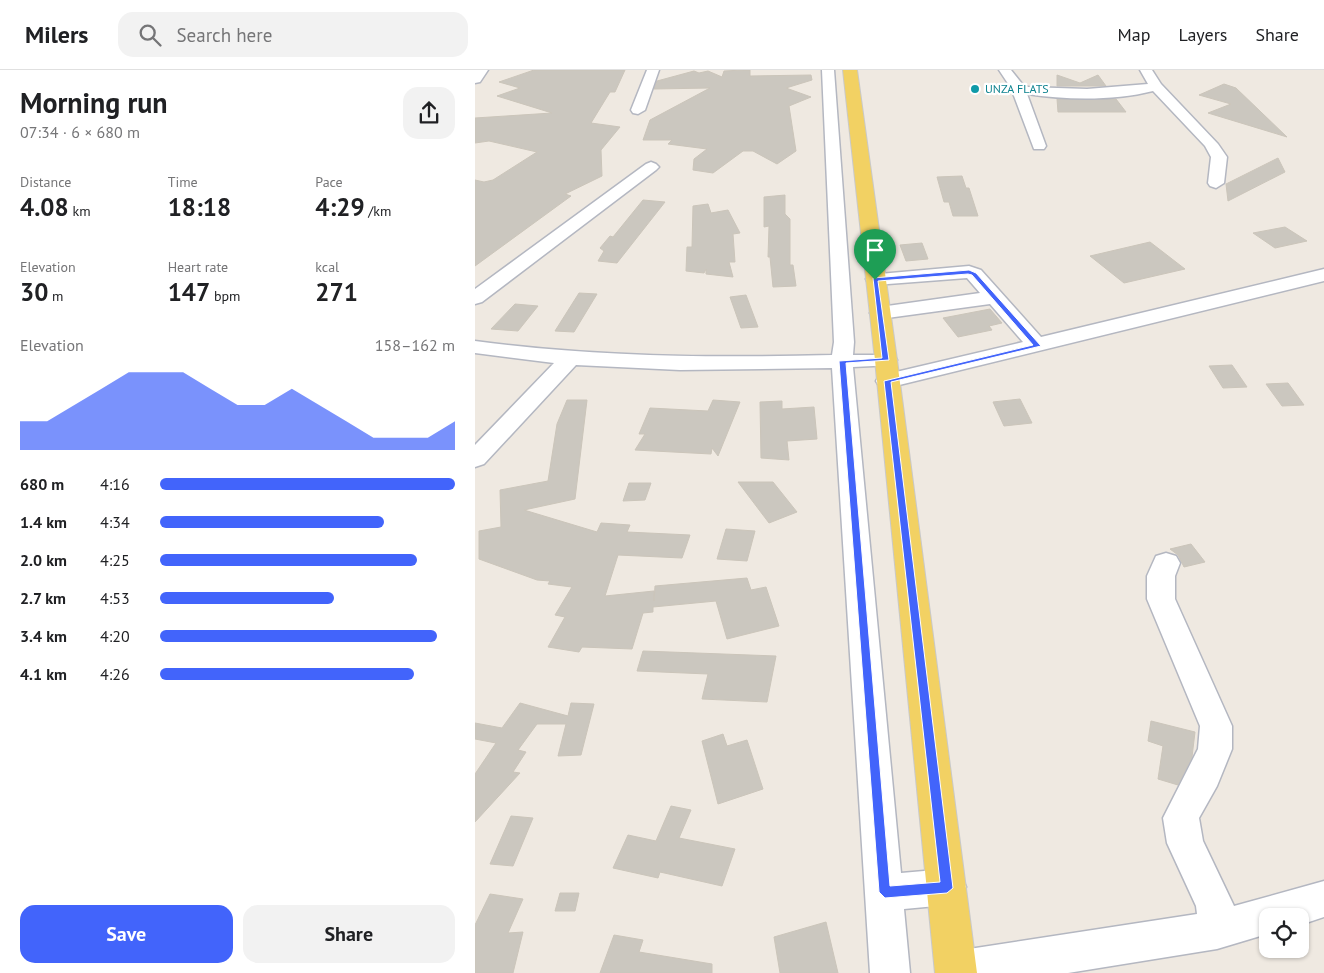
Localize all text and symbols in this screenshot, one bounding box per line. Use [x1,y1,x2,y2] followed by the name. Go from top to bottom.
[118,12,468,57] search box
[25,19,88,50] text: Milers
[136,21,164,49] icon: search
[176,23,272,47] text: Search here
[1118,23,1150,46] text: Map
[1178,23,1227,46] text: Layers
[1255,23,1299,46] text: Share
[985,81,1049,96] place label: UNZA FLATS
[969,83,981,95] marker: UNZA FLATS
[20,84,168,121] text: Morning run
[403,87,455,139] button: share
[20,122,140,142] text: 07:34 · 6 × 680 m
[20,173,71,191] text: Distance
[168,173,198,191] text: Time
[315,173,343,191] text: Pace
[20,191,69,223] text: 4.08
[168,191,231,223] text: 18:18
[315,191,365,223] text: 4:29
[69,202,91,220] text: km
[365,202,391,220] text: /km
[854,229,896,280] pin
[861,236,889,264] icon: arrive
[20,258,76,276] text: Elevation
[168,258,228,276] text: Heart rate
[315,258,339,276] text: kcal
[20,276,48,308] text: 30
[168,276,210,308] text: 147
[315,276,358,308] text: 271
[48,287,63,305] text: m
[210,287,240,305] text: bpm
[20,335,84,355] text: Elevation
[375,335,455,355] text: 158–162 m
[20,474,64,494] text: 680 m
[100,474,130,494] text: 4:16
[20,512,67,532] text: 1.4 km
[100,512,130,532] text: 4:34
[20,550,67,570] text: 2.0 km
[100,550,130,570] text: 4:25
[20,588,66,608] text: 2.7 km
[100,588,130,608] text: 4:53
[20,626,67,646] text: 3.4 km
[100,626,130,646] text: 4:20
[20,664,67,684] text: 4.1 km
[100,664,130,684] text: 4:26
[20,905,233,963] button: Save
[243,905,455,963] button: Share
[1259,908,1309,958] map controls
[1259,908,1309,958] button: locate

